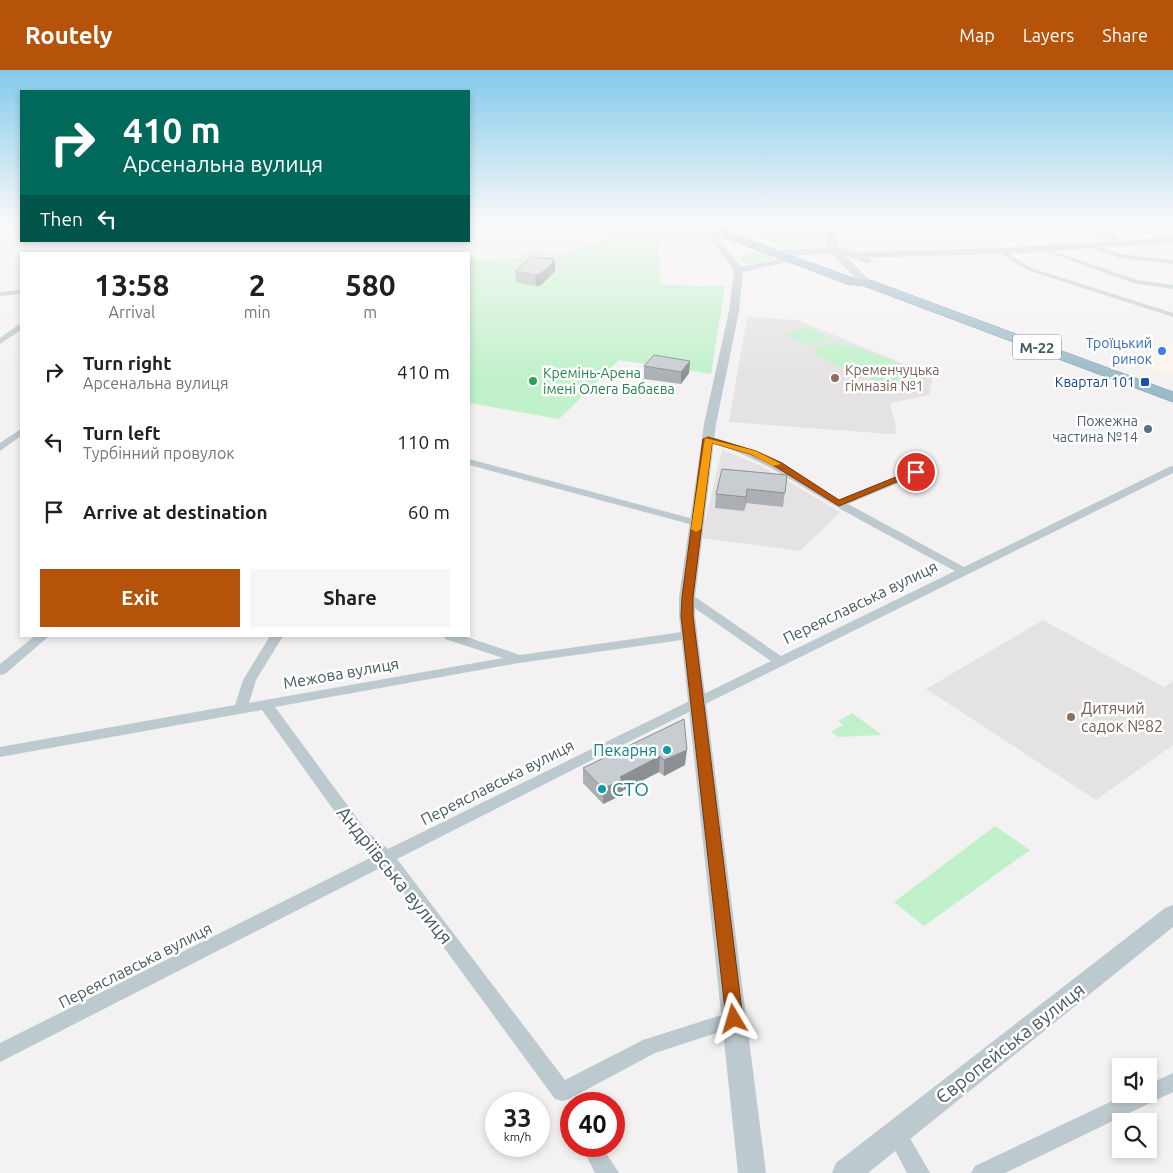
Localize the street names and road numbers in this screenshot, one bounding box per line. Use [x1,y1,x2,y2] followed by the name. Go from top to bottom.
[1013,334,1061,360] road number: М-22
[780,557,940,647] street label: Переяславська вулиця
[282,654,400,692] street label: Межова вулиця
[417,735,577,829] street label: Переяславська вулиця
[333,802,457,948] street label: Андріївська вулиця
[55,918,215,1012] street label: Переяславська вулиця
[931,978,1089,1108] street label: Європейська вулиця

